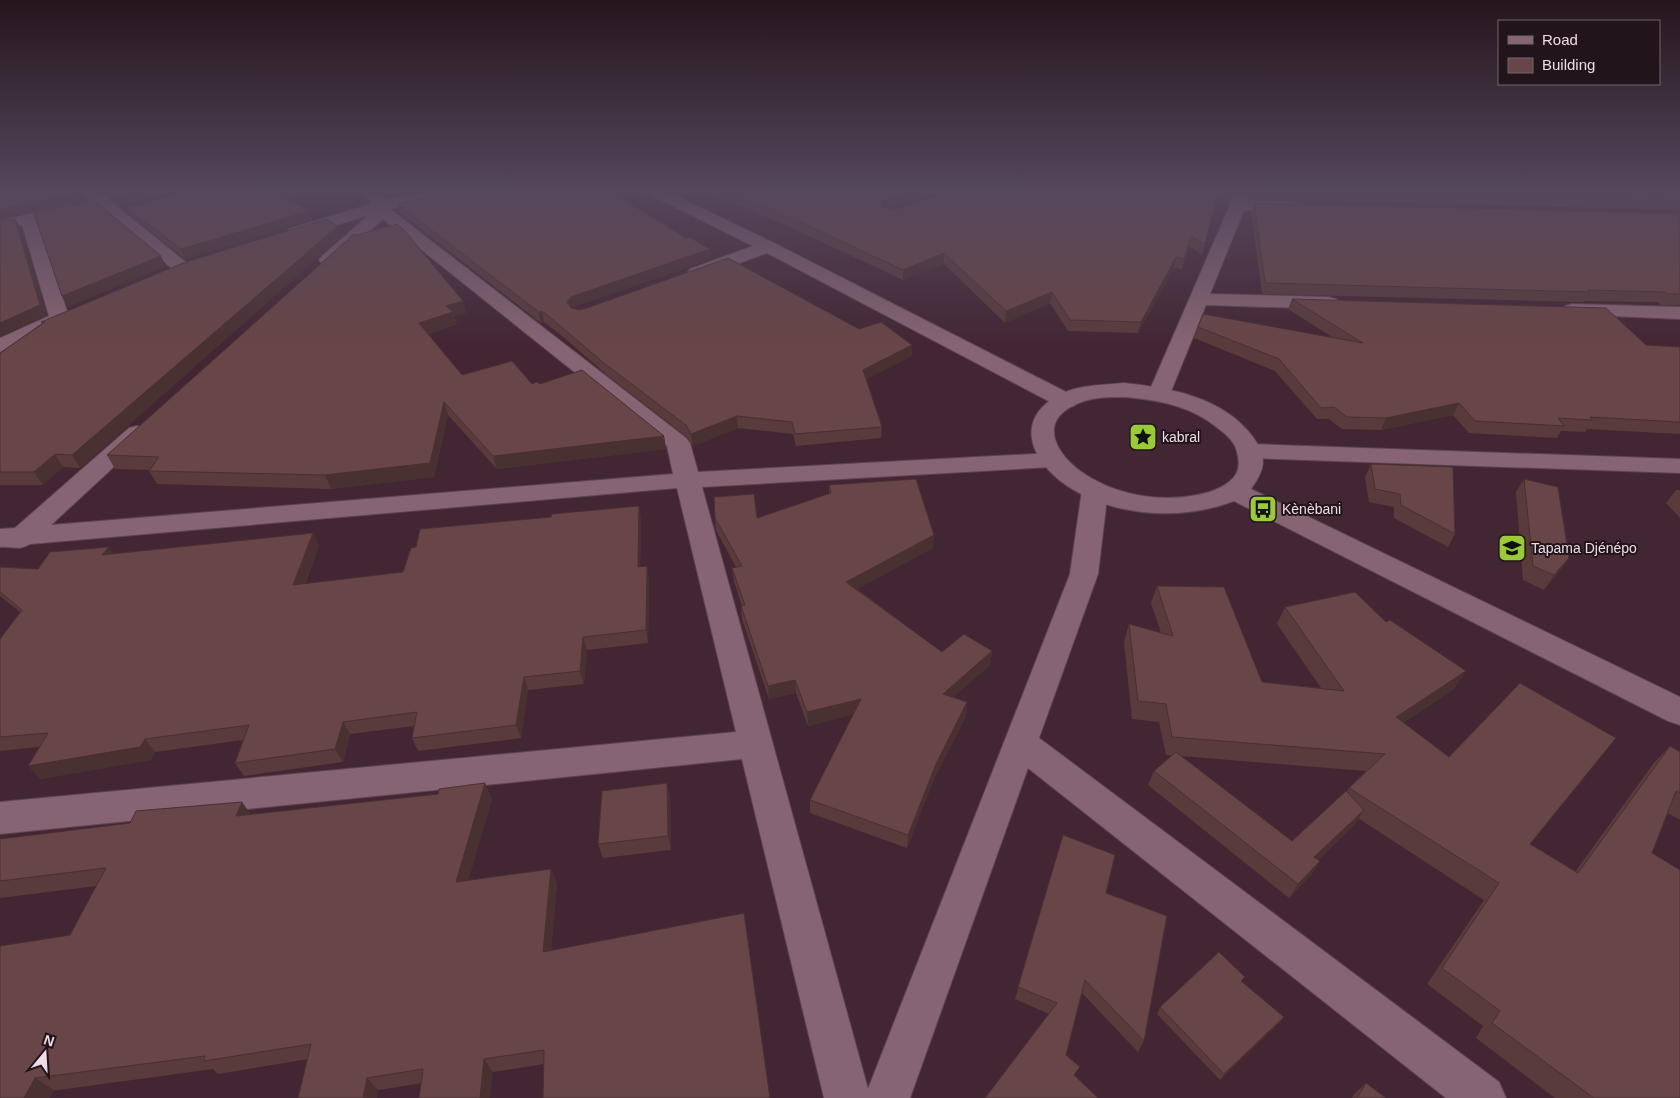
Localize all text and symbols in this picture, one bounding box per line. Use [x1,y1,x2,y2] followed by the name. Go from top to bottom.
[1498,20,1660,85] legend
[1542,31,1578,48] text: Road
[1542,56,1595,73] text: Building
[1128,422,1158,452] place icon: kabral
[1162,429,1200,445] place label: kabral
[1248,494,1278,524] bus stop icon: Kènèbani
[1282,501,1341,517] place label: Kènèbani
[1497,533,1527,563] school or university icon: Tapama Djénépo
[1531,540,1637,556] place label: Tapama Djénépo
[20,1028,70,1078] north arrow
[42,1031,56,1050] text: N

